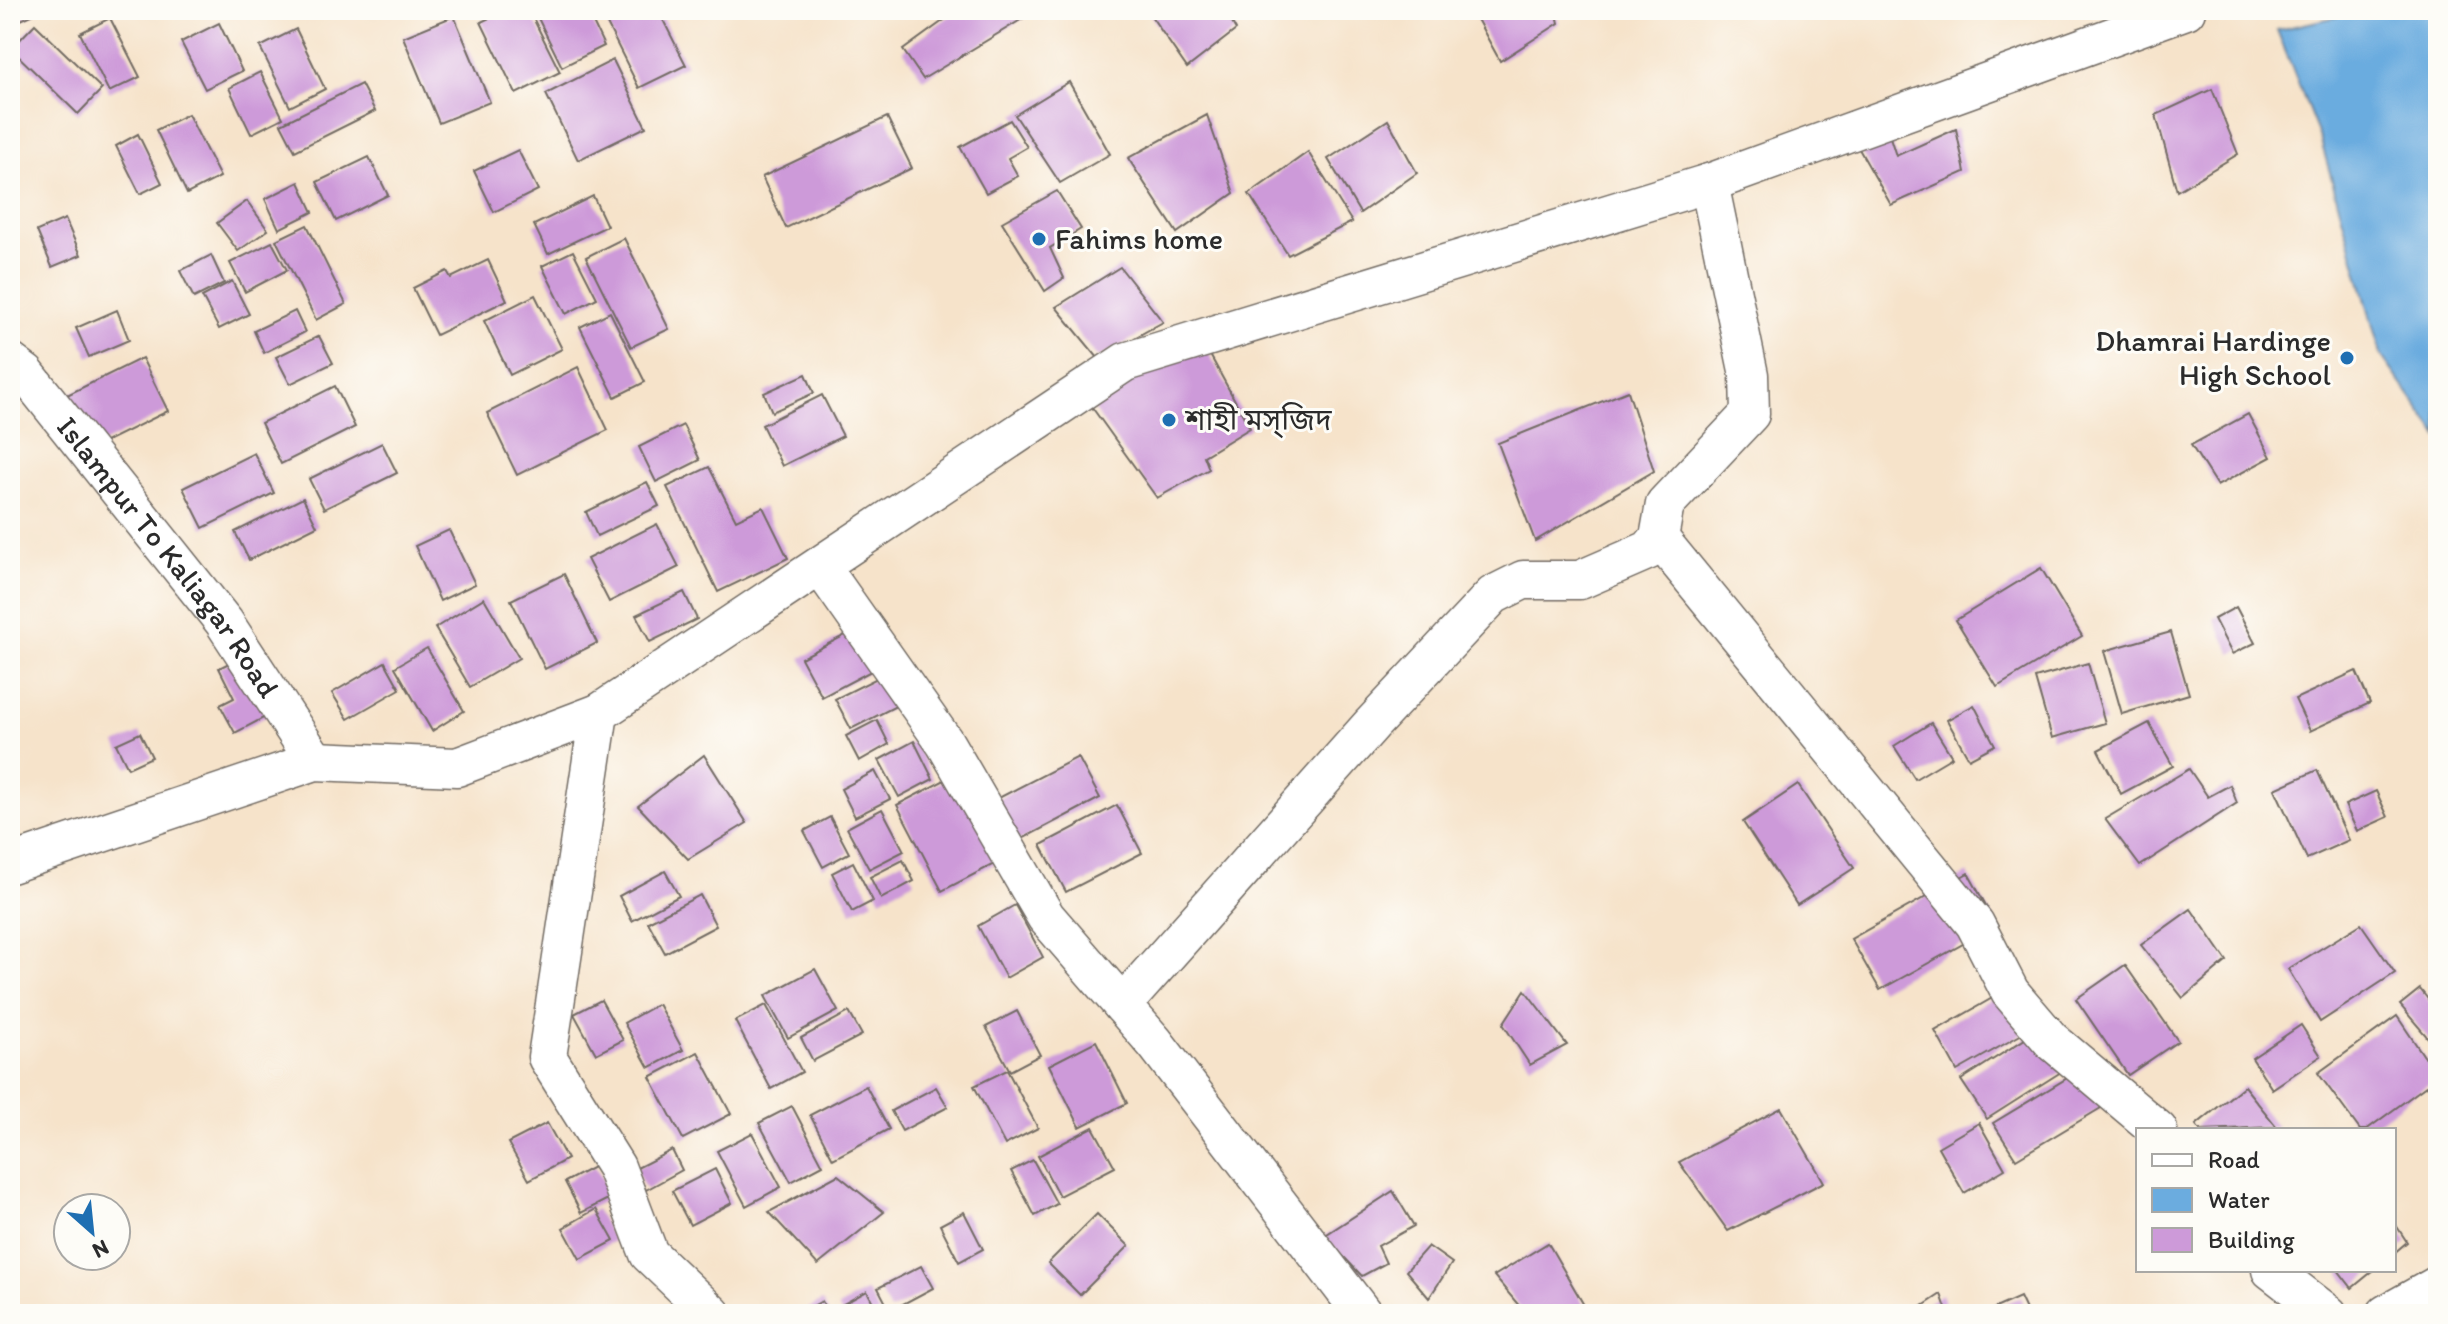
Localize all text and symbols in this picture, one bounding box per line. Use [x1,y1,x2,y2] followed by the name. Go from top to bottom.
[1055,220,1223,257] place label: Fahims home
[1030,230,1048,248] marker: Fahims home
[2095,322,2332,393] place label: Dhamrai Hardinge High School
[2338,349,2356,367] marker: Dhamrai Hardinge High School
[1184,401,1332,439] place label: শাহী মস্জিদ
[49,409,288,705] street label: Islampur To Kaliagar Road
[1160,411,1178,429] marker: শাহী মস্জিদ
[2136,1128,2396,1272] legend
[2208,1145,2260,1174] text: Road
[2208,1185,2270,1214] text: Water
[52,1192,132,1272] north arrow
[2208,1225,2295,1254] text: Building
[88,1234,114,1265] text: N

